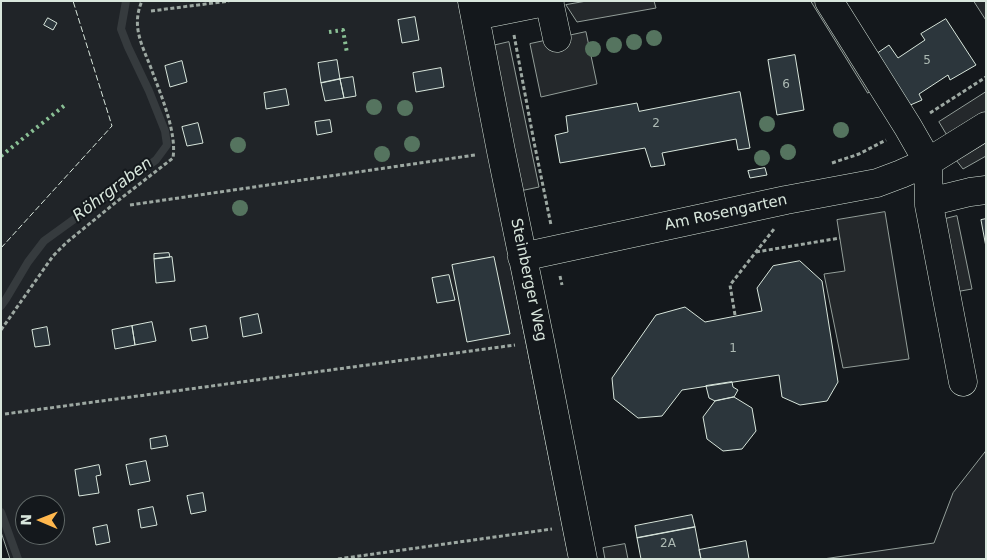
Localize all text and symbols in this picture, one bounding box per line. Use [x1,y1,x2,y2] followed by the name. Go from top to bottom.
[923,54,931,68] house number: 5
[782,78,790,92] house number: 6
[652,117,660,131] house number: 2
[70,154,156,226] water label: Röhrgraben
[663,191,789,235] street label: Am Rosengarten
[506,217,550,343] street label: Steinberger Weg
[729,342,737,356] house number: 1
[15,495,65,545] north arrow
[18,514,34,526] text: N
[660,537,676,551] house number: 2A

